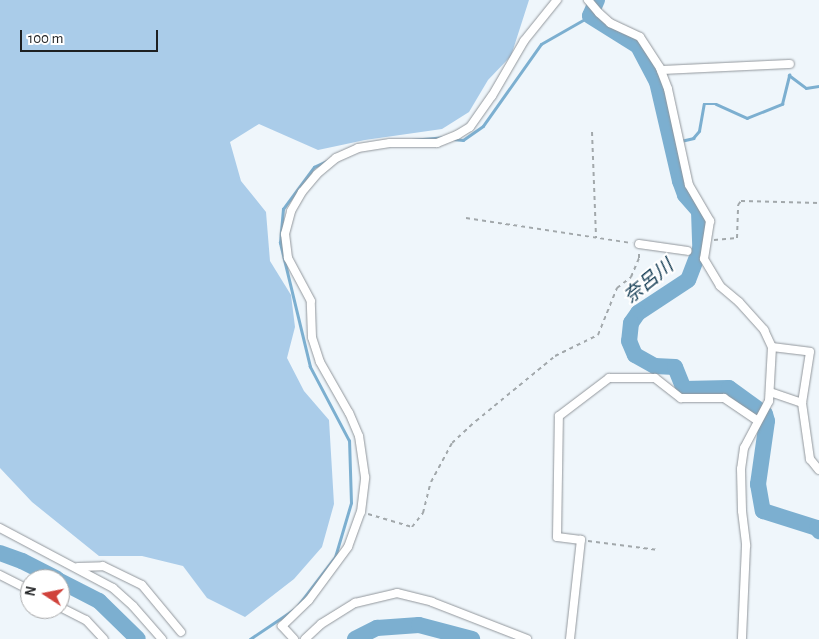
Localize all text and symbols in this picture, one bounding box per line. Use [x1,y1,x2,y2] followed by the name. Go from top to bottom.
[22,20,160,52] scale bar
[28,31,63,46] text: 100 m
[620,255,678,309] water label: 奈呂川
[20,569,70,619] north arrow
[23,585,39,597] text: N

